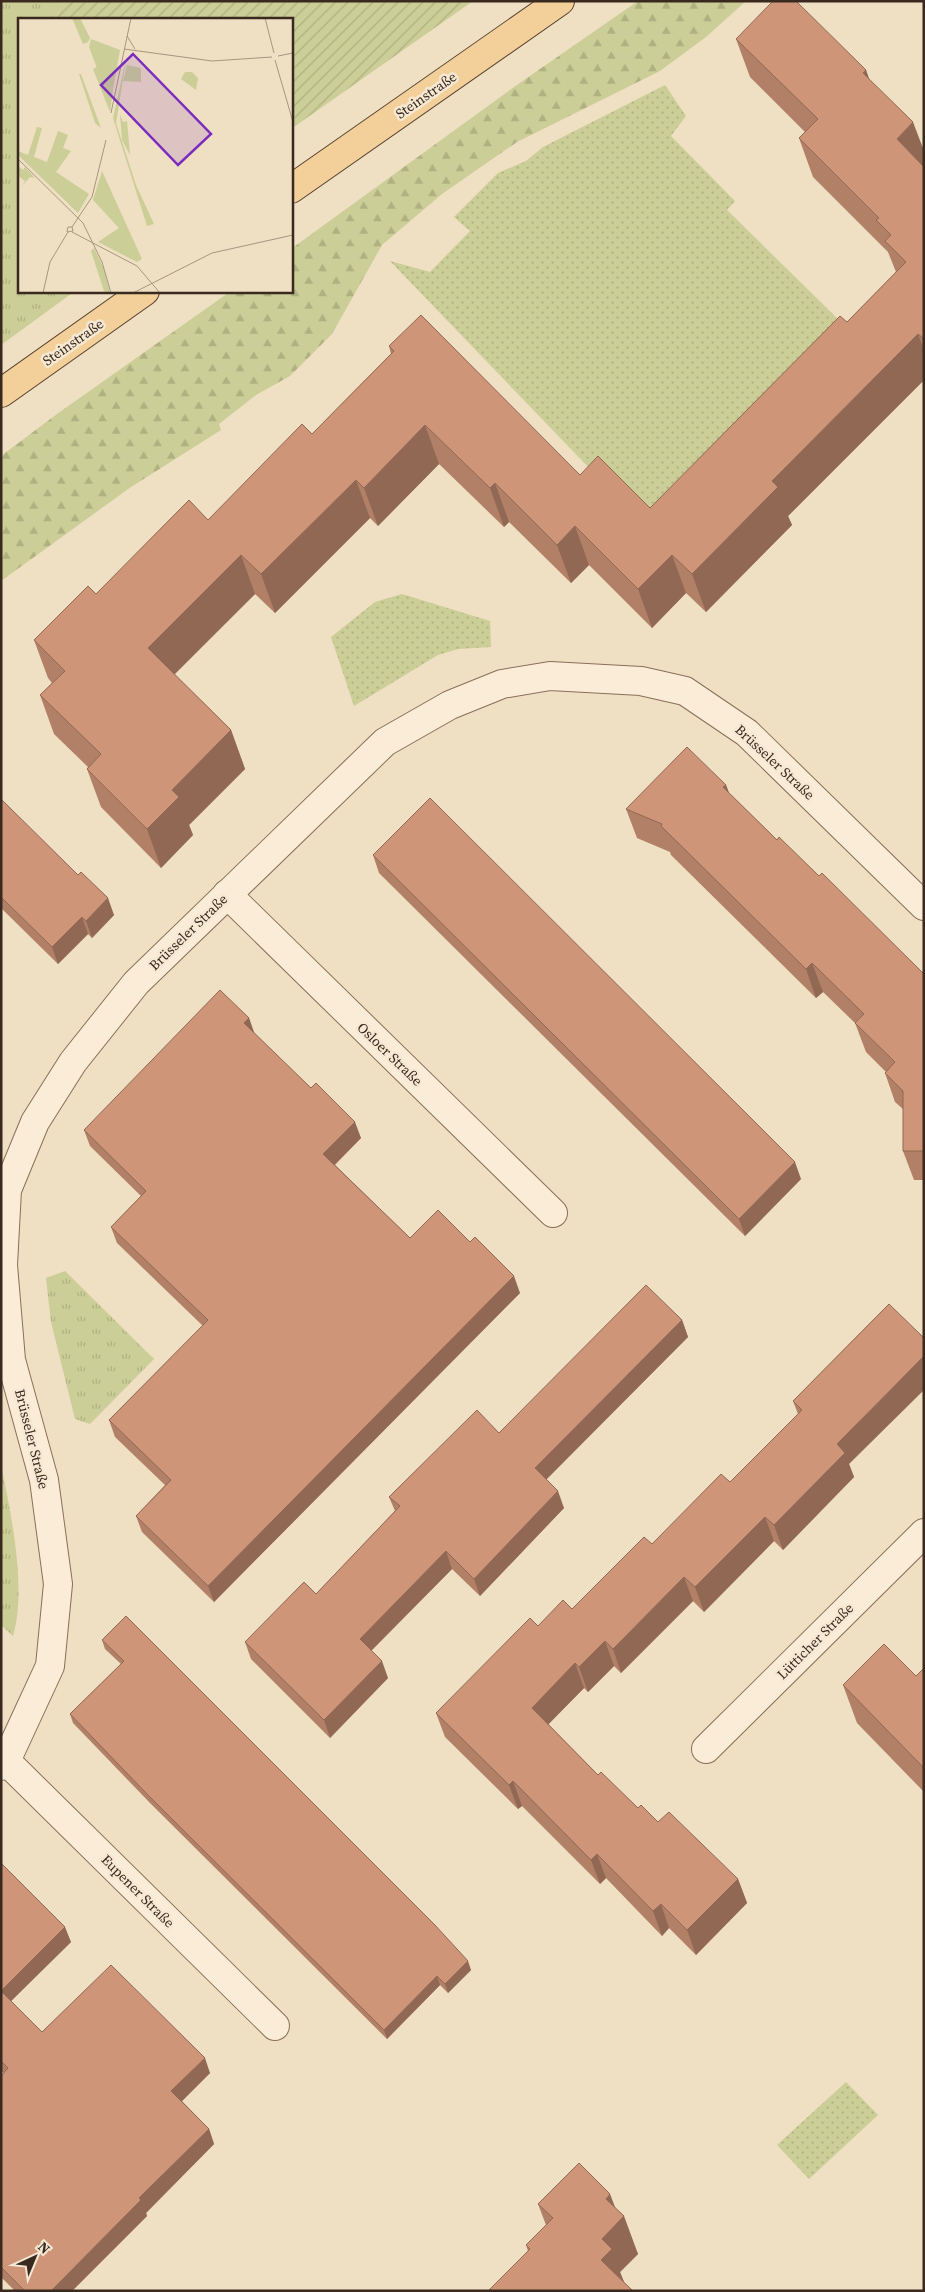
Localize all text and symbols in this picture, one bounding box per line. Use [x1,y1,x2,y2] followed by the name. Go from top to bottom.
[18,18,292,292] inset map
[391,67,461,123] street label: Steinstraße
[38,314,108,370] street label: Steinstraße
[731,720,819,804] street label: Brüsseler Straße
[144,889,232,975] street label: Brüsseler Straße
[353,1018,427,1090] street label: Osloer Straße
[10,1387,54,1491] street label: Brüsseler Straße
[772,1598,858,1684] street label: Lütticher Straße
[97,1850,179,1932] street label: Eupener Straße
[10,2232,60,2282] north arrow
[33,2237,55,2258] text: N

